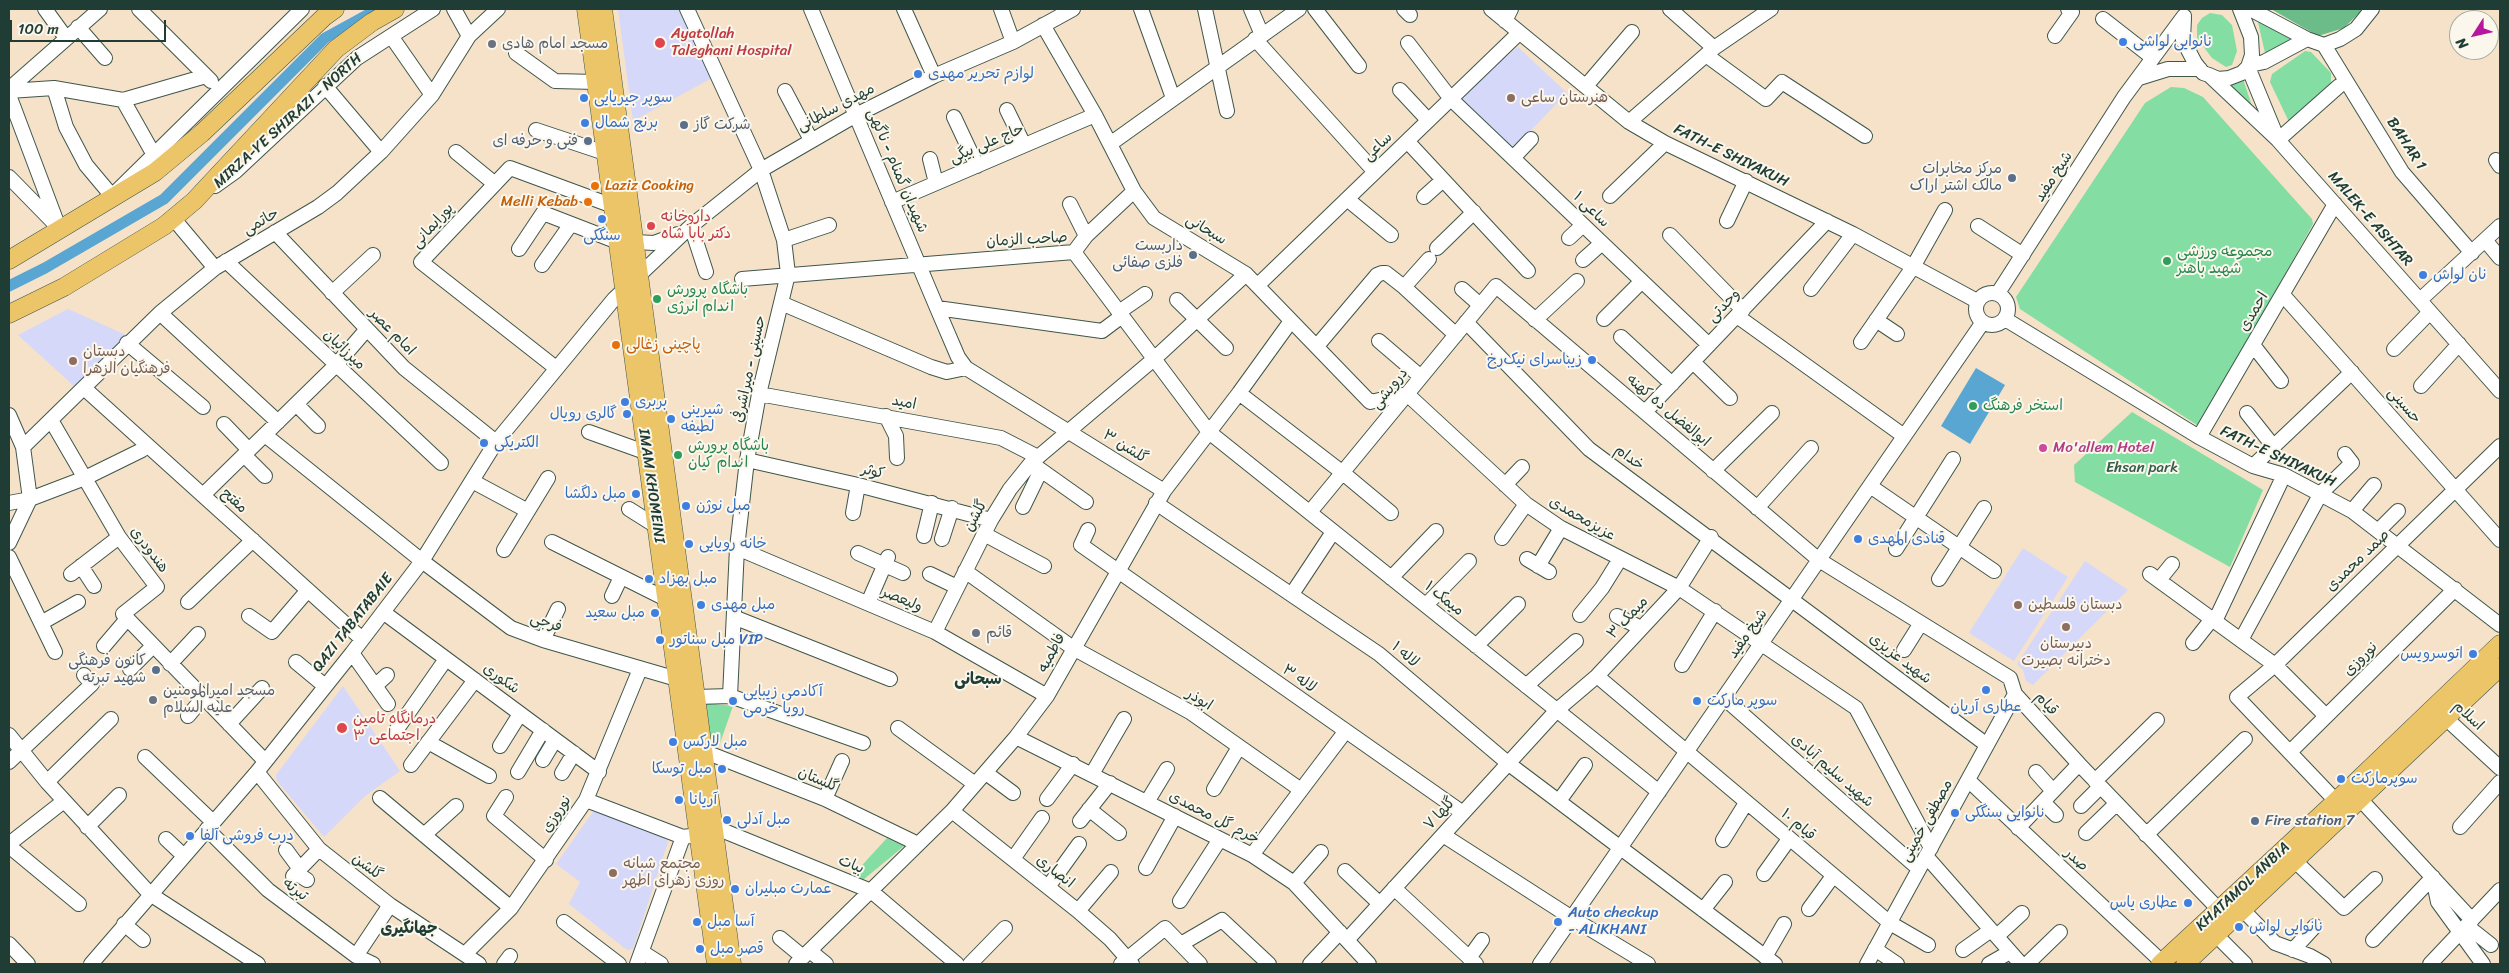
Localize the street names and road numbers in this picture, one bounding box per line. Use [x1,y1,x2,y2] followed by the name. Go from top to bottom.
[210,50,366,192] street label: MIRZA-YE SHIRAZI - NORTH
[794,80,878,136] street label: مهدی سلطانی
[863,106,931,236] street label: شهیدان گمنام - ناگهی
[2382,114,2430,174] street label: BAHAR 1
[947,120,1027,168] street label: حاج علی بیگی
[1671,120,1791,192] street label: FATH-E SHIYAKUH
[1359,129,1397,165] street label: ساعی
[2031,148,2077,206] street label: شیخ مفید
[2324,168,2416,270] street label: MALEK-E ASHTAR
[1569,188,1613,232] street label: ساعی ۱
[408,200,458,252] street label: پورایمانی
[240,205,282,239] street label: حاتمی
[1182,211,1230,249] street label: سبحانی
[986,229,1068,251] street label: صاحب الزمان
[1704,285,1744,327] street label: وحدتی
[2235,289,2273,335] street label: احمدی
[365,305,419,359] street label: امام عصر
[730,314,770,424] street label: حسینی - میراشرفی
[319,326,369,374] street label: میرزائیان
[1368,365,1412,413] street label: درویشی
[1623,371,1713,451] street label: ابوالفضل ده کهنه
[2383,384,2425,428] street label: حسینی
[890,392,918,414] street label: امید
[2217,422,2339,492] street label: FATH-E SHIYAKUH
[1099,426,1151,468] street label: گلشن ۳
[634,428,668,544] street label: IMAM KHOMEINI
[1611,441,1647,475] street label: خدام
[860,461,886,483] street label: کوثر
[217,485,251,517] street label: مفتح
[1546,493,1618,545] street label: عزیزمحمدی
[960,497,992,535] street label: گلشن
[126,523,172,577] street label: هندودری
[2322,526,2394,596] street label: صمد محمدی
[309,570,397,676] street label: QAZI TABATABAIE
[1421,578,1467,620] street label: میمک ۱
[879,583,925,617] street label: ولیعصر
[1604,593,1652,643] street label: میمک ۳
[1724,606,1772,662] street label: شیخ مفید
[528,609,564,637] street label: فرجی
[1034,630,1070,676] street label: فاطمیه
[1865,630,1935,688] street label: شهید عزیزی
[1388,638,1422,672] street label: لاله ۱
[2340,638,2382,680] street label: نوروزی
[479,660,523,698] street label: شکوری
[1279,661,1319,697] street label: لاله ۳
[1182,685,1216,715] street label: ابوذر
[2031,688,2061,720] street label: قیام
[2449,697,2487,735] street label: اسلام
[1787,730,1877,812] street label: شهید سلیم آبادی
[795,764,841,796] street label: گلستان
[1897,777,1957,865] street label: مصطفی خمینی
[1166,787,1262,849] street label: خرم گل محمدی
[538,792,576,836] street label: نوروزی
[1420,794,1460,834] street label: گلها ۷
[1777,805,1819,845] street label: قیام ۱۰
[2192,839,2294,935] street label: KHATAMOL ANBIA
[2060,845,2092,875] street label: صدر
[348,850,386,884] street label: گلشن
[836,852,866,878] street label: بیات
[1032,852,1078,892] street label: انصاری
[279,875,311,905] street label: تبرته

